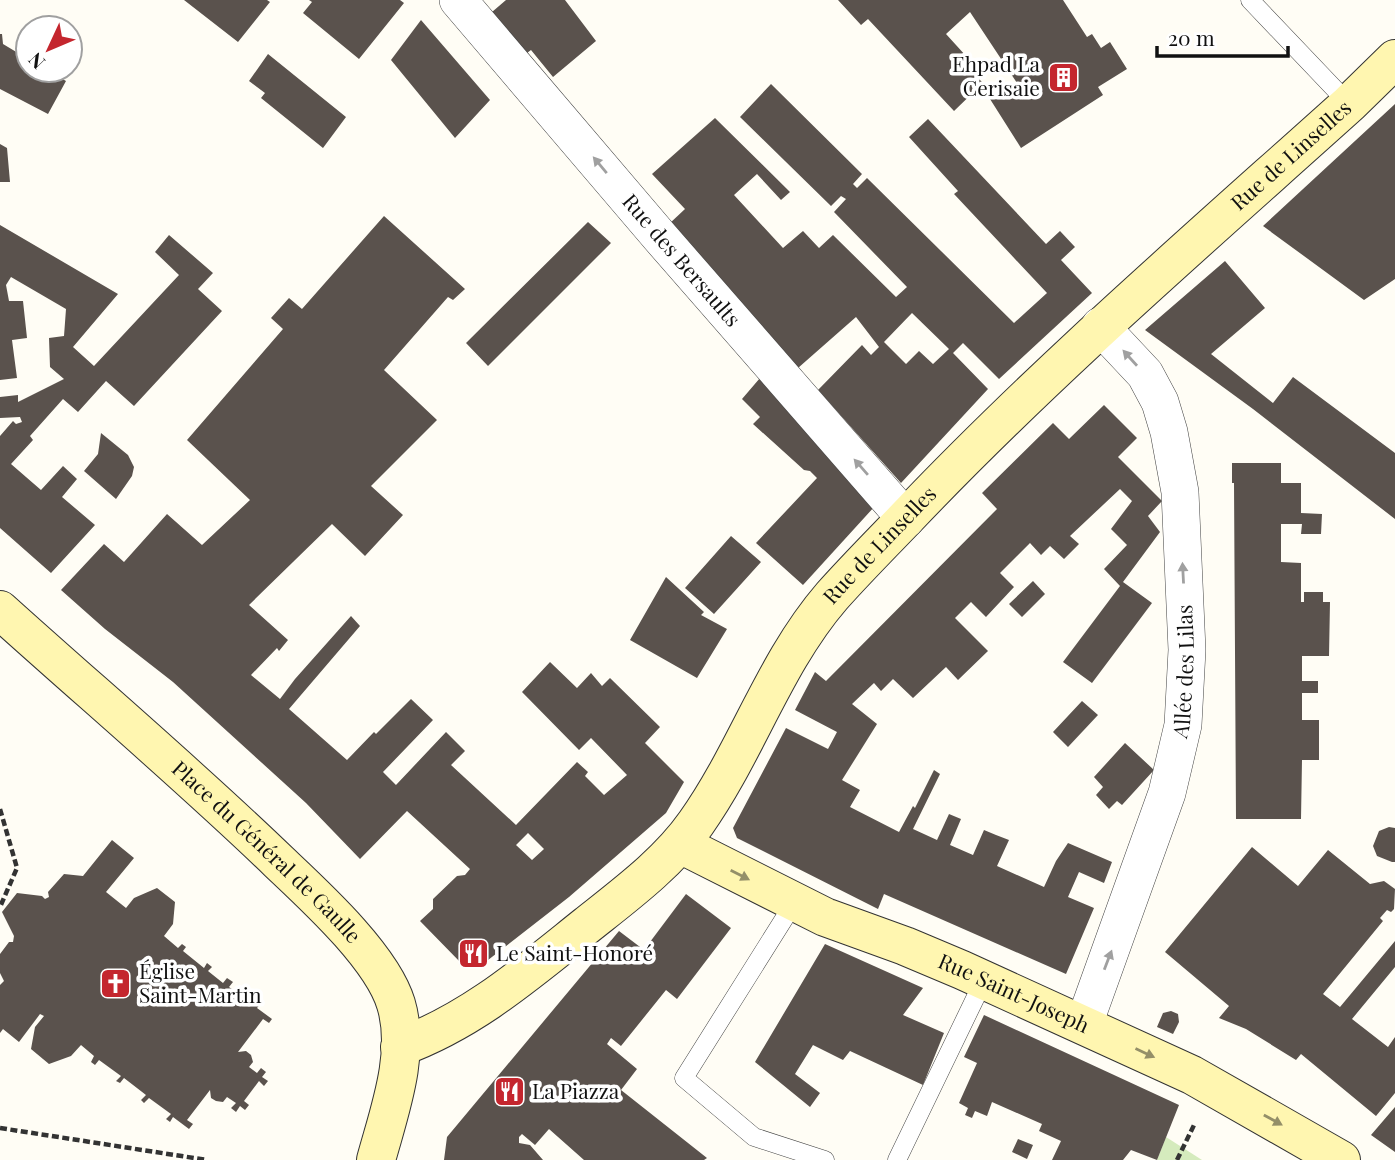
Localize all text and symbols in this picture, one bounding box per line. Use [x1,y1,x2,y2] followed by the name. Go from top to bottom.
[14,14,84,84] north arrow
[1157,14,1288,58] scale bar
[1168,23,1215,51] text: 20 m
[22,47,50,75] text: N
[952,49,1041,101] place label: Ehpad La Cerisaie
[1046,60,1080,94] building icon: Ehpad La Cerisaie
[1224,93,1356,215] street label: Rue de Linselles
[593,157,608,174] one-way arrow
[617,187,748,332] street label: Rue des Bersaults
[1122,349,1138,367] one-way arrow
[853,458,869,476] one-way arrow
[816,479,941,609] street label: Rue de Linselles
[1178,562,1189,584] one-way arrow
[1164,604,1199,741] street label: Allée des Lilas
[167,754,368,948] street label: Place du Général de Gaulle
[730,869,750,881] one-way arrow
[456,937,490,971] restaurant icon: Le Saint-Honoré
[496,938,653,966] place label: Le Saint-Honoré
[935,946,1095,1039] street label: Rue Saint-Joseph
[1103,949,1114,970] one-way arrow
[139,956,262,1008] place label: Église Saint-Martin
[99,967,133,1001] church icon: Église Saint-Martin
[1135,1048,1155,1059] one-way arrow
[492,1075,526,1109] restaurant icon: La Piazza
[532,1076,620,1104] place label: La Piazza
[1264,1114,1283,1126] one-way arrow

